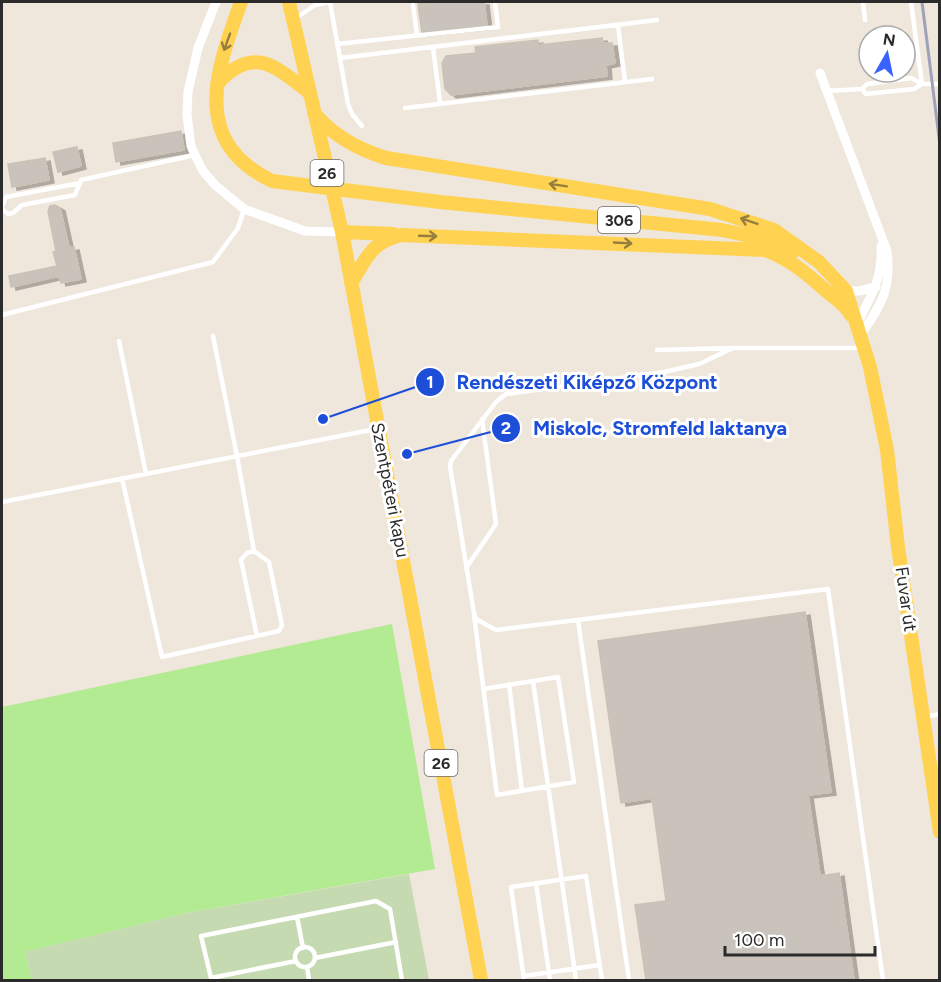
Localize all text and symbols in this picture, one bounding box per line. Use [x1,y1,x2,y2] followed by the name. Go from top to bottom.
[857,24,917,84] north arrow
[882,29,897,50] text: N
[220,32,231,51] one-way arrow
[310,160,344,186] road number: 26
[548,179,568,190] one-way arrow
[598,207,640,233] road number: 306
[740,214,759,225] one-way arrow
[418,230,438,242] one-way arrow
[613,238,633,249] one-way arrow
[415,363,730,401] callout: Rendészeti Kiképző Központ
[456,370,718,394] text: Rendészeti Kiképző Központ
[426,371,434,393] text: 1
[491,409,799,447] callout: Miskolc, Stromfeld laktanya
[533,416,787,440] text: Miskolc, Stromfeld laktanya
[501,417,511,439] text: 2
[366,421,414,559] street label: Szentpéteri kapu
[891,565,921,633] street label: Fuvar út
[424,750,458,776] road number: 26
[725,919,875,957] scale bar
[734,929,784,951] text: 100 m

